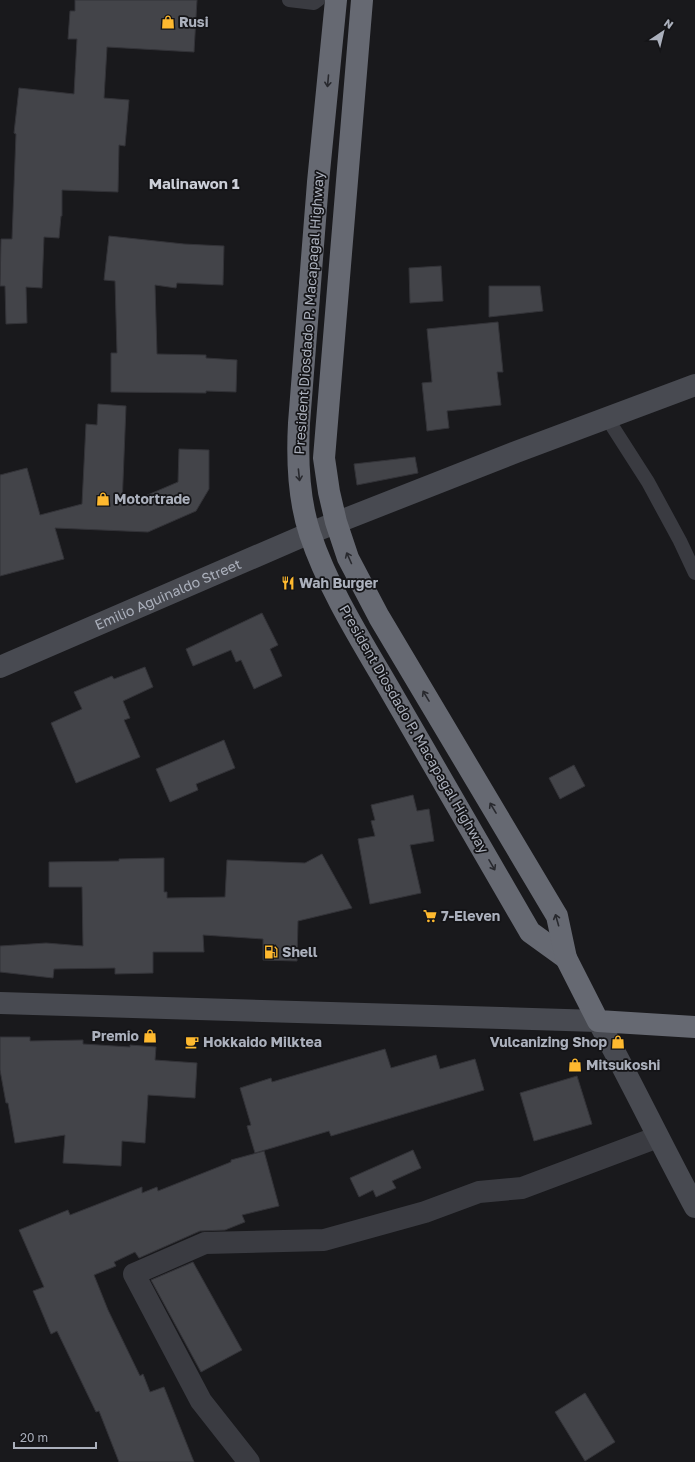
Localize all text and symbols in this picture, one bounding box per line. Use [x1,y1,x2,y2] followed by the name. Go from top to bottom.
[643,12,683,52] north arrow
[179,13,209,30] place label: Rusi
[160,14,176,30] shop icon: Rusi
[662,16,676,31] text: N
[324,74,332,87] one-way arrow
[290,171,327,455] street label: President Diosdado P. Macapagal Highway
[149,174,240,192] district label: Malinawon 1
[295,468,303,481] one-way arrow
[114,490,190,507] place label: Motortrade
[95,491,111,507] shop icon: Motortrade
[345,553,352,565] one-way arrow
[92,555,244,633] street label: Emilio Aguinaldo Street
[299,574,379,591] place label: Wah Burger
[280,575,296,591] restaurant icon: Wah Burger
[336,602,493,856] street label: President Diosdado P. Macapagal Highway
[422,690,430,702] one-way arrow
[488,802,496,814] one-way arrow
[488,859,496,871] one-way arrow
[441,907,500,924] place label: 7-Eleven
[422,908,438,924] supermarket icon: 7-Eleven
[553,914,560,927] one-way arrow
[282,943,318,960] place label: Shell
[263,944,279,960] fuel station icon: Shell
[92,1027,139,1044] place label: Premio
[142,1028,158,1044] shop icon: Premio
[203,1033,322,1050] place label: Hokkaido Milktea
[490,1033,607,1050] place label: Vulcanizing Shop
[184,1034,200,1050] cafe icon: Hokkaido Milktea
[610,1034,626,1050] shop icon: Vulcanizing Shop
[586,1056,661,1073] place label: Mitsukoshi
[567,1057,583,1073] shop icon: Mitsukoshi
[14,1424,96,1450] scale bar
[20,1430,48,1445] text: 20 m

